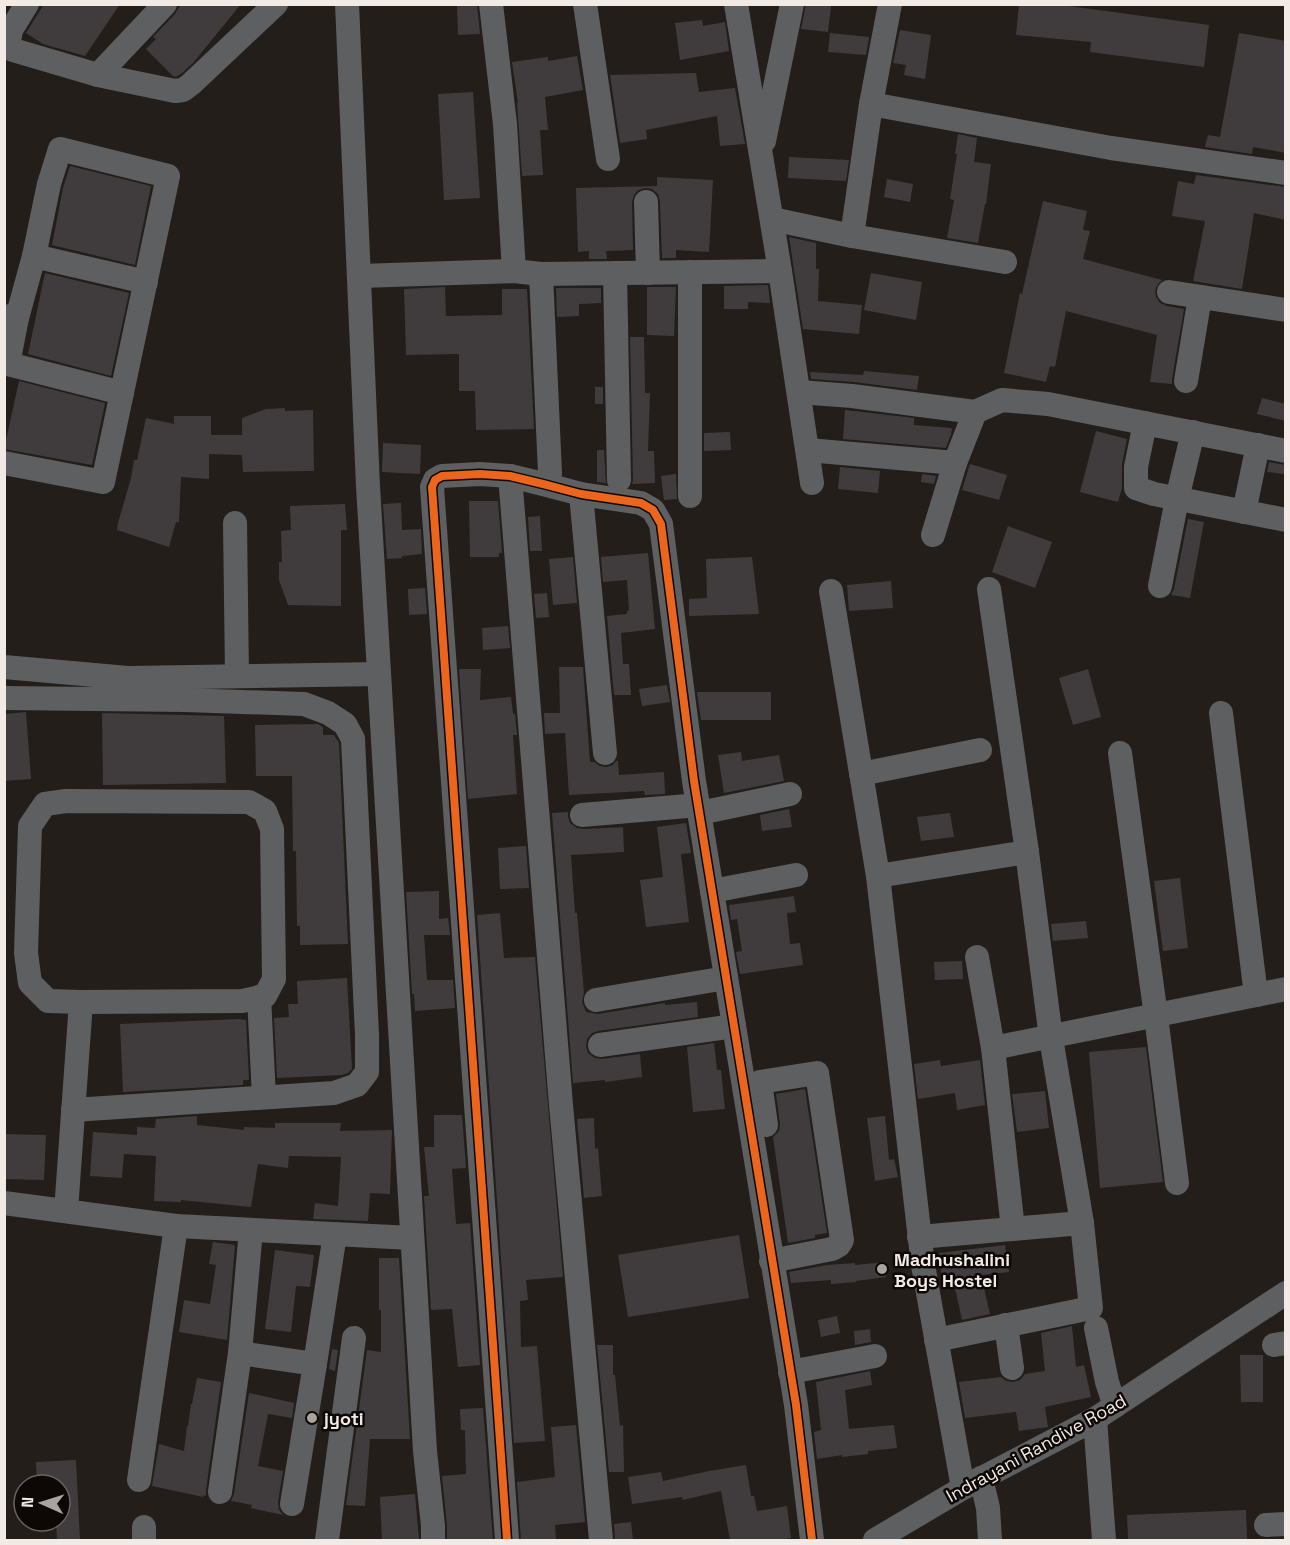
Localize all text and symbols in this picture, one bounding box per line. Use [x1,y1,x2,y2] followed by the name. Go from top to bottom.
[894,1248,1010,1292] place label: Madhushalini Boys Hostel
[875,1262,889,1276] marker: Madhushalini Boys Hostel
[942,1389,1130,1507] street label: Indrayani Randive Road
[323,1407,364,1430] place label: jyoti
[305,1411,319,1425] marker: jyoti
[12,1473,72,1533] north arrow
[17,1496,38,1508] text: N

